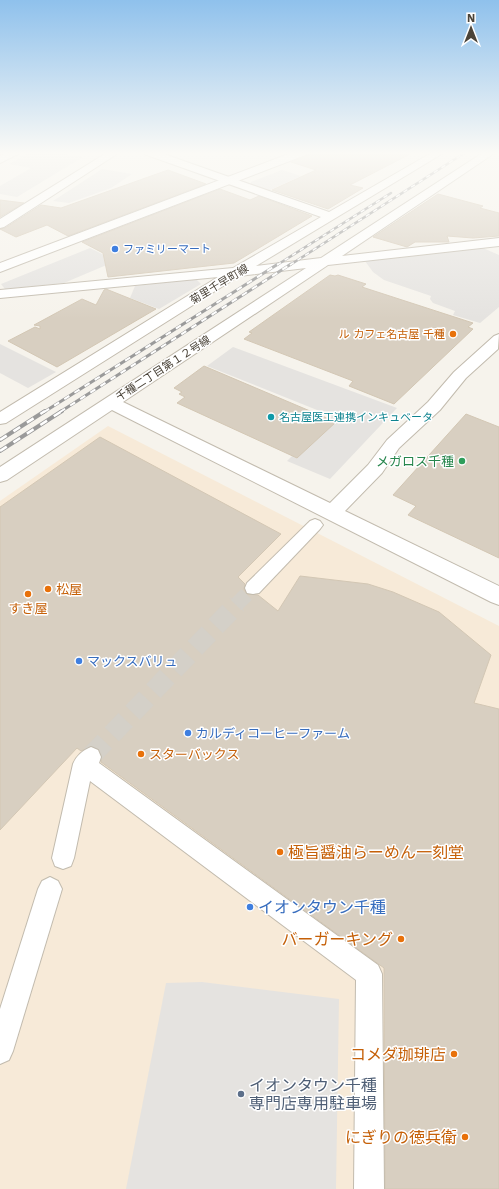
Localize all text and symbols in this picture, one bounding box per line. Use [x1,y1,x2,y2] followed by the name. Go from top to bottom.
[451,8,491,48] north arrow
[467,12,475,25] text: N
[123,243,211,256] place label: ファミリーマート
[110,244,120,254] marker: ファミリーマート
[188,262,251,307] street label: 菊里千早町線
[338,328,445,341] place label: ル カフェ名古屋 千種
[448,329,458,339] marker: ル カフェ名古屋 千種
[114,333,213,404] street label: 千種二丁目第１２号線
[279,411,433,424] place label: 名古屋医工連携インキュベータ
[266,412,276,422] marker: 名古屋医工連携インキュベータ
[376,454,454,469] place label: メガロス千種
[457,456,467,466] marker: メガロス千種
[56,582,82,597] place label: 松屋
[43,584,53,594] marker: 松屋
[23,589,33,599] marker: すき屋
[8,601,48,616] place label: すき屋
[87,654,178,669] place label: マックスバリュ
[74,656,84,666] marker: マックスバリュ
[196,726,350,741] place label: カルディコーヒーファーム
[183,728,193,738] marker: カルディコーヒーファーム
[149,747,239,762] place label: スターバックス
[136,749,146,759] marker: スターバックス
[288,843,464,862] place label: 極旨醤油らーめん一刻堂
[275,847,285,857] marker: 極旨醤油らーめん一刻堂
[258,898,386,917] place label: イオンタウン千種
[245,902,255,912] marker: イオンタウン千種
[281,930,393,949] place label: バーガーキング
[396,934,406,944] marker: バーガーキング
[350,1045,446,1064] place label: コメダ珈琲店
[449,1049,459,1059] marker: コメダ珈琲店
[249,1076,377,1113] place label: イオンタウン千種 専門店専用駐車場
[236,1089,246,1099] marker: イオンタウン千種 専門店専用駐車場
[345,1128,457,1147] place label: にぎりの徳兵衛
[460,1132,470,1142] marker: にぎりの徳兵衛

